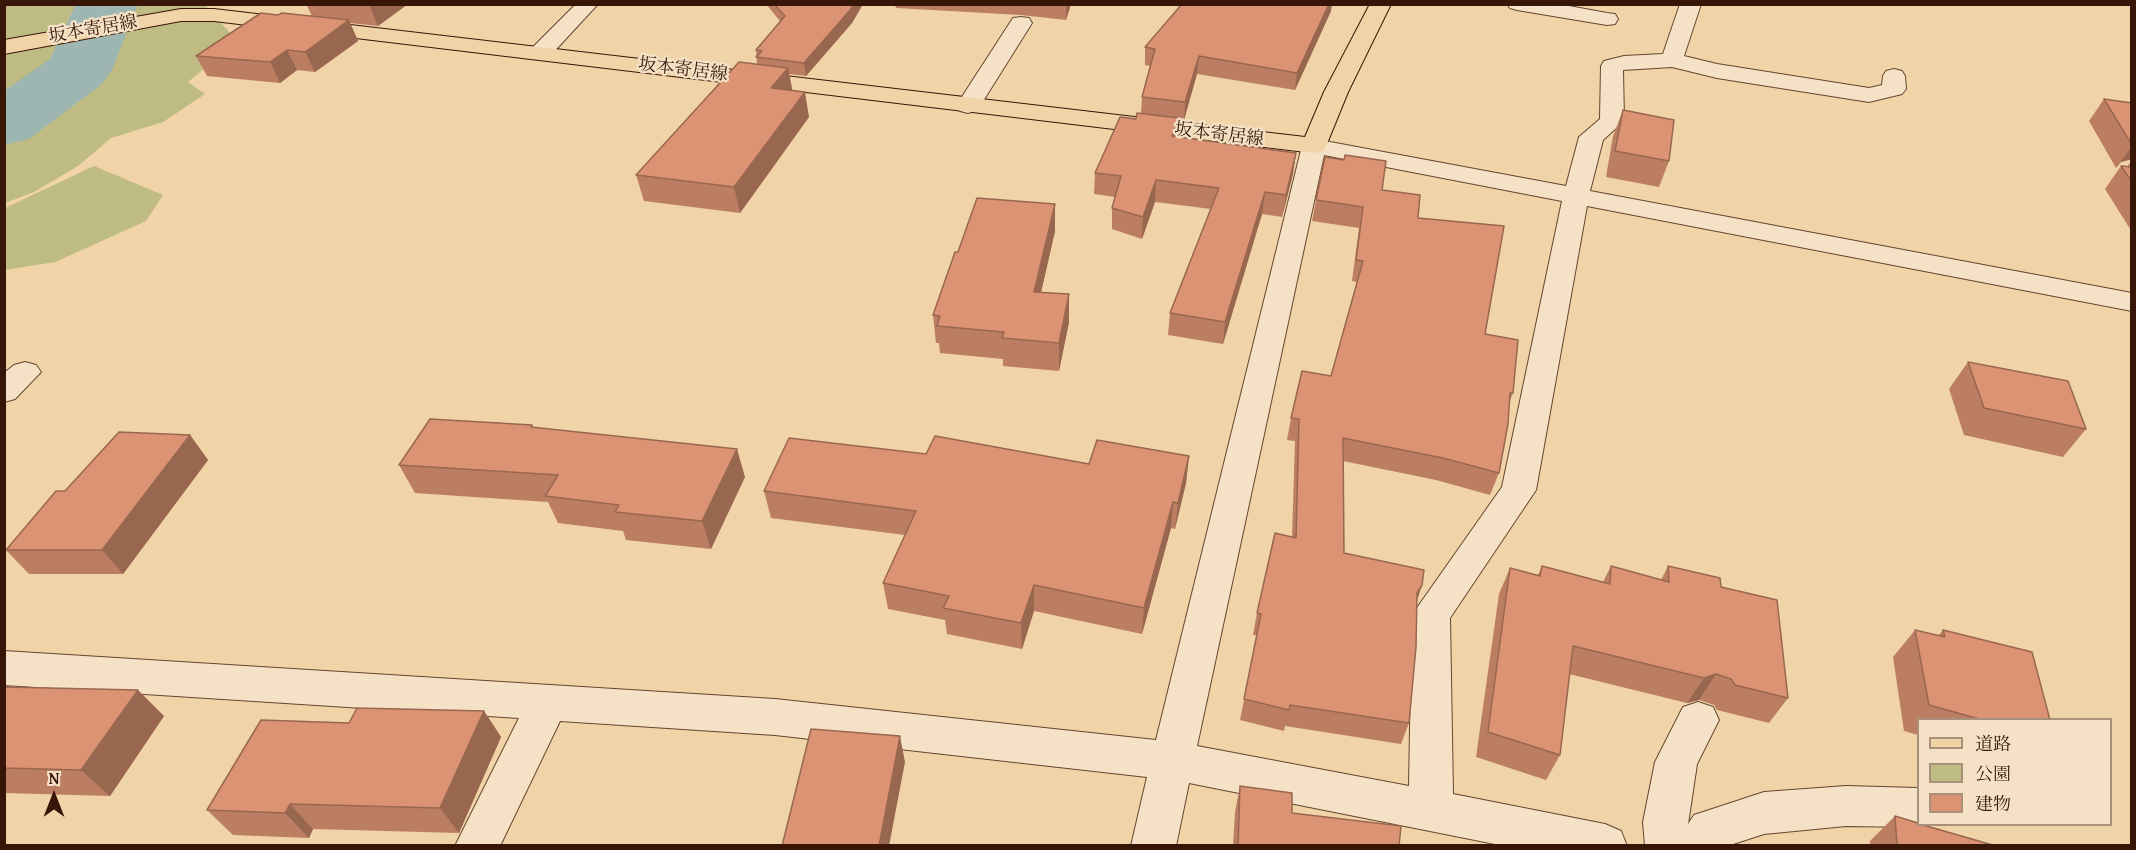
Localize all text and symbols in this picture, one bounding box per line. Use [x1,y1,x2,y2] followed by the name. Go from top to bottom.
[47,12,139,48] street label: 坂本寄居線
[637,54,729,86] street label: 坂本寄居線
[1173,119,1265,151] street label: 坂本寄居線
[1917,718,2112,826] legend
[1975,730,2011,757] text: 道路
[1975,760,2011,787] text: 公園
[24,766,84,826] north arrow
[49,766,59,790] text: N
[1975,790,2011,817] text: 建物

